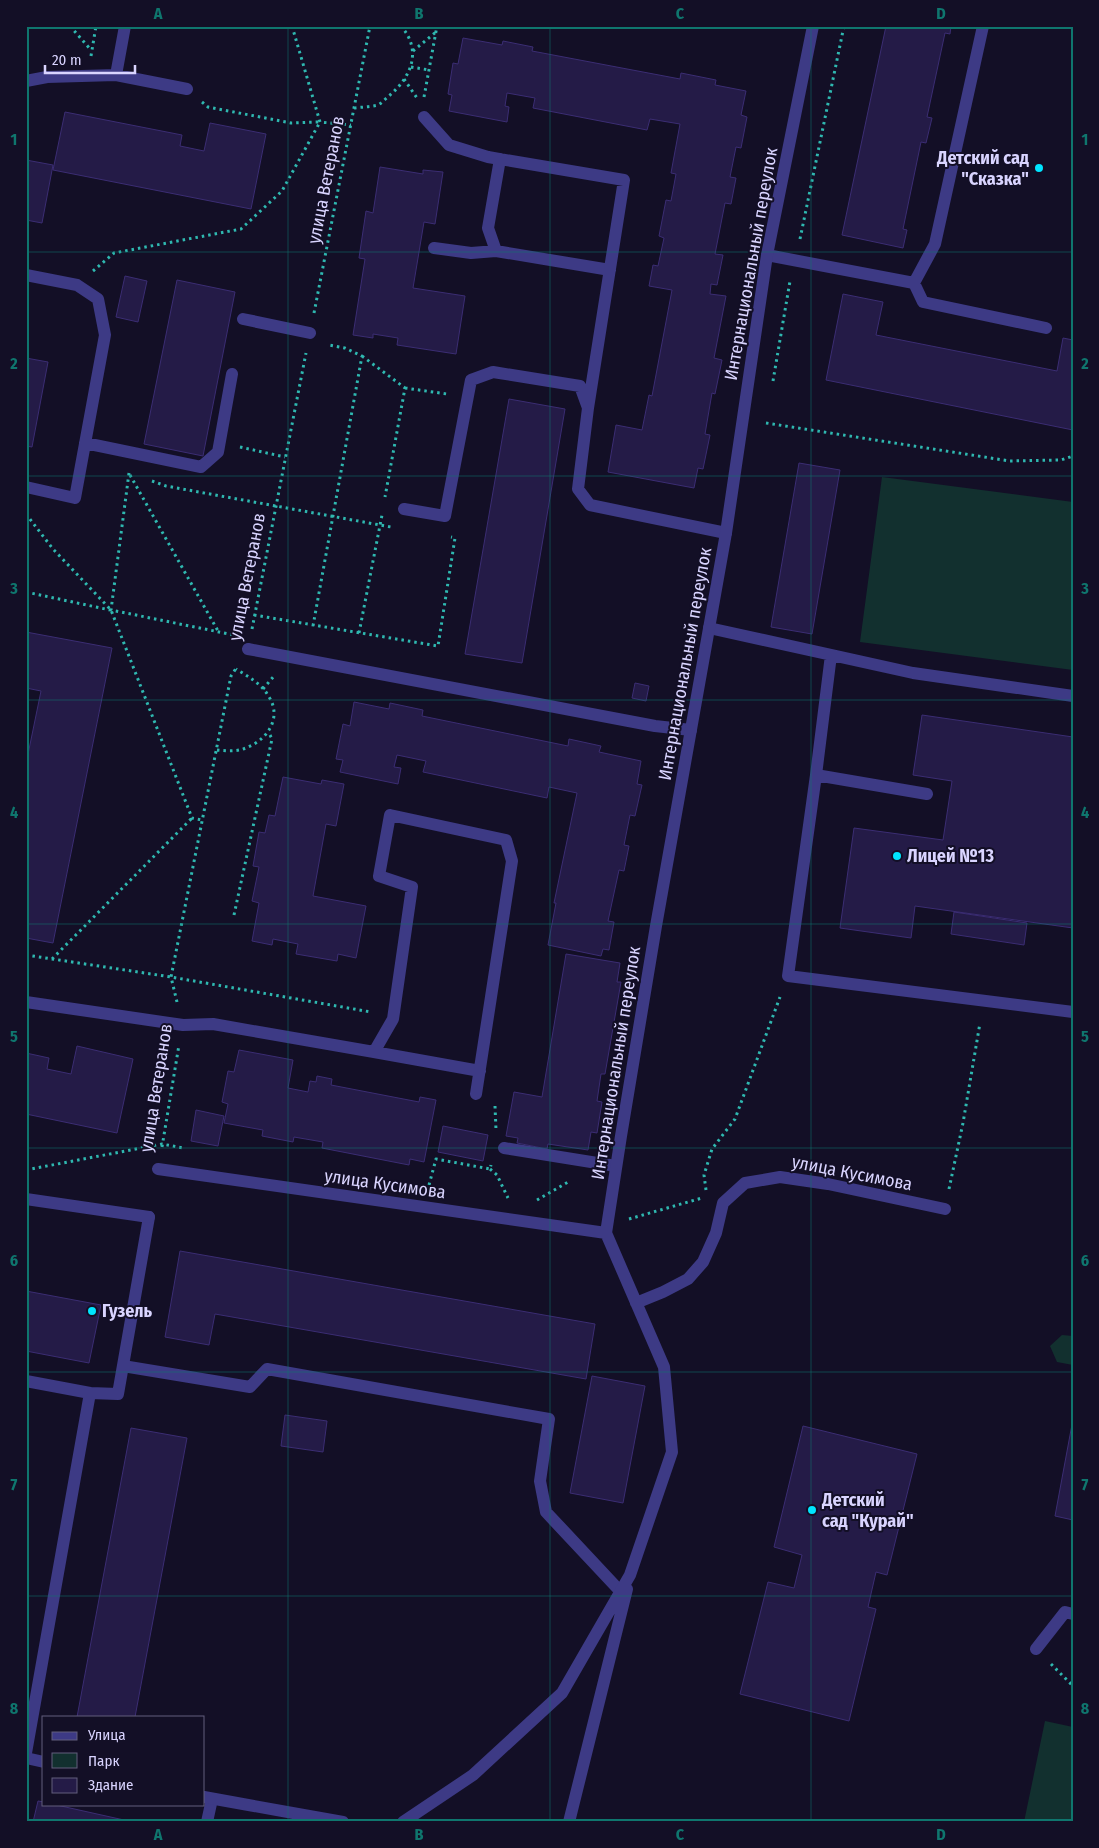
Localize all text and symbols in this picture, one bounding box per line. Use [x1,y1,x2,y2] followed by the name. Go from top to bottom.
[153,4,163,23] text: A
[415,4,424,23] text: B
[676,4,685,23] text: C
[936,4,946,23] text: D
[45,42,135,74] scale bar
[52,51,82,69] text: 20 m
[303,114,349,246] street label: улица Ветеранов
[11,130,17,149] text: 1
[1082,130,1088,149] text: 1
[720,145,782,382] street label: Интернациональный переулок
[936,147,1029,190] place label: Детский сад "Сказка"
[1033,162,1045,174] marker: Детский сад "Сказка"
[9,354,18,373] text: 2
[1080,354,1089,373] text: 2
[224,511,270,643] street label: улица Ветеранов
[654,545,716,782] street label: Интернациональный переулок
[9,579,18,598] text: 3
[1080,579,1089,598] text: 3
[10,803,18,822] text: 4
[1081,803,1089,822] text: 4
[907,845,994,867] place label: Лицей №13
[891,850,903,862] marker: Лицей №13
[587,944,645,1181] street label: Интернациональный переулок
[135,1022,177,1154] street label: улица Ветеранов
[10,1027,18,1046] text: 5
[1081,1027,1089,1046] text: 5
[790,1151,914,1195] street label: улица Кусимова
[323,1165,447,1203] street label: улица Кусимова
[10,1251,18,1270] text: 6
[1081,1251,1089,1270] text: 6
[102,1300,153,1322] place label: Гузель
[86,1305,98,1317] marker: Гузель
[11,1475,18,1494] text: 7
[1082,1475,1089,1494] text: 7
[821,1489,914,1532] place label: Детский сад "Курай"
[806,1504,818,1516] marker: Детский сад "Курай"
[10,1699,19,1718] text: 8
[1081,1699,1090,1718] text: 8
[42,1716,205,1806] legend
[87,1726,126,1744] text: Улица
[88,1752,119,1770] text: Парк
[88,1776,134,1794] text: Здание
[153,1825,163,1844] text: A
[415,1825,424,1844] text: B
[676,1825,685,1844] text: C
[936,1825,946,1844] text: D

